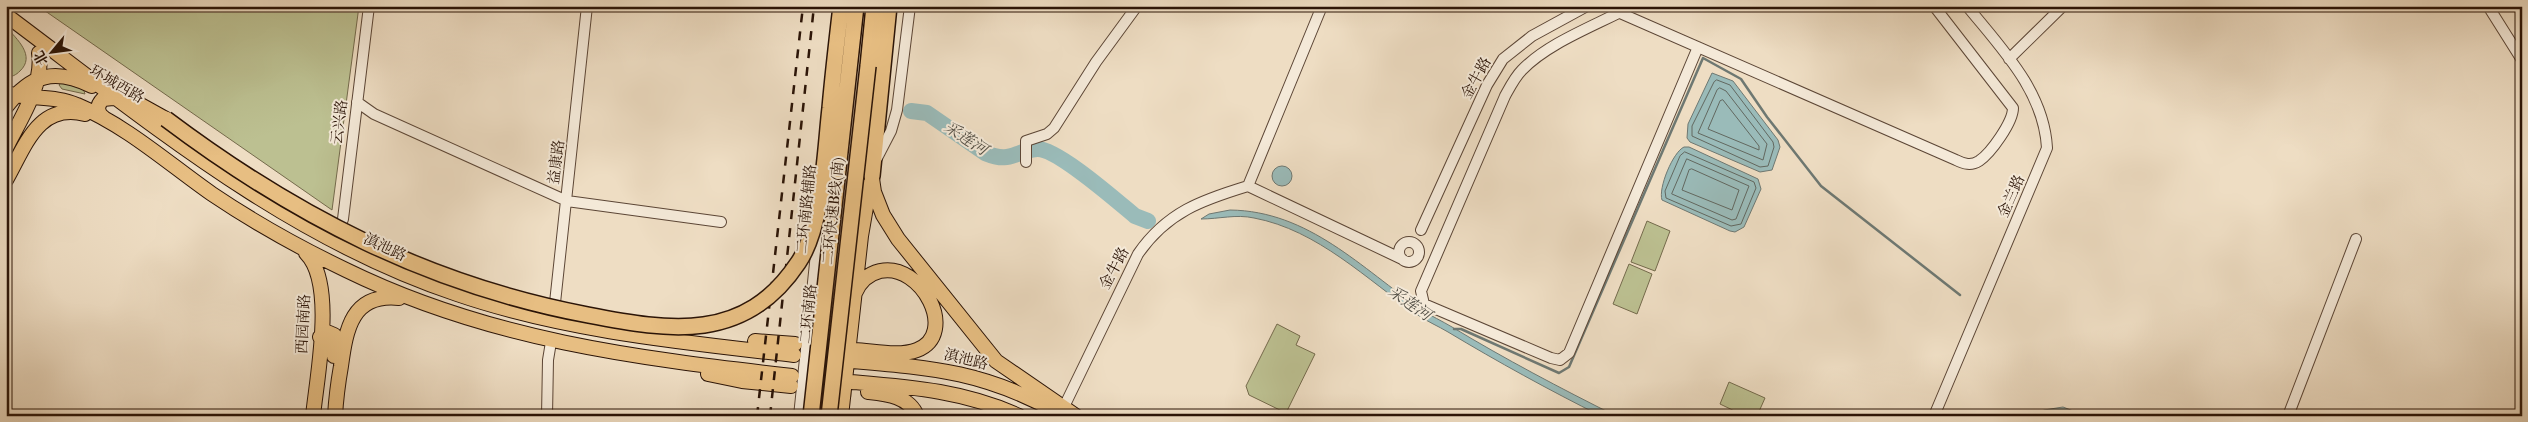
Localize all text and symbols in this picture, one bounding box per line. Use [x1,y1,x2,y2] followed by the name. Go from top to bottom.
[28,28,78,78] north arrow
[30,48,52,68] text: 北
[1457,54,1495,102] street label: 金牛路
[87,61,147,107] street label: 环城西路
[327,99,351,145] street label: 云兴路
[941,117,994,161] water label: 采莲河
[544,139,568,185] street label: 益康路
[818,156,848,266] street label: 二环快速B线(南)
[792,163,820,255] street label: 二环南路辅路
[1994,172,2028,220] street label: 金兰路
[361,229,409,265] street label: 滇池路
[1095,244,1133,292] street label: 金牛路
[1385,281,1438,326] water label: 采莲河
[796,283,820,345] street label: 二环南路
[292,294,314,354] street label: 西园南路
[942,345,990,373] street label: 滇池路

